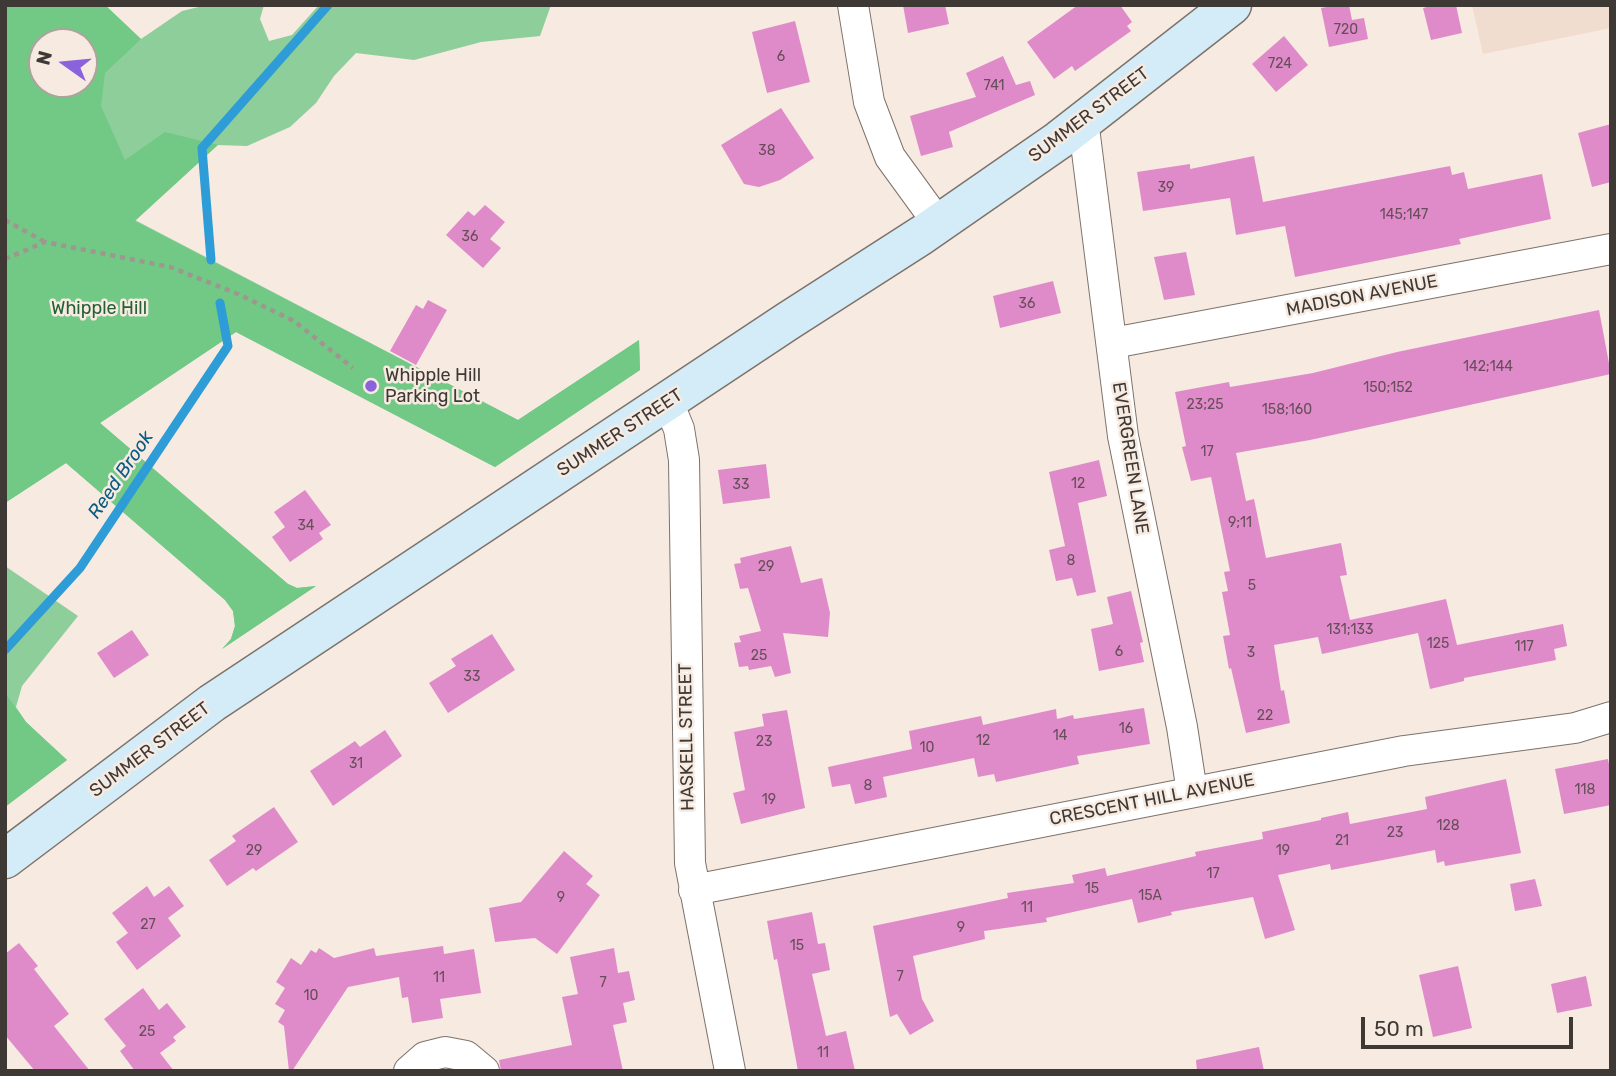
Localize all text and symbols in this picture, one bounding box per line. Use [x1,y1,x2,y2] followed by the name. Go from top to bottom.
[1334,22,1358,38] house number: 720
[28,28,98,98] north arrow
[31,48,57,68] text: N
[777,49,785,65] house number: 6
[1268,56,1292,72] house number: 724
[1025,63,1153,167] street label: SUMMER STREET
[983,78,1005,94] house number: 741
[758,143,776,159] house number: 38
[1158,180,1174,196] house number: 39
[1380,207,1428,223] house number: 145;147
[462,229,478,245] house number: 36
[1284,271,1440,321] street label: MADISON AVENUE
[1019,296,1035,312] house number: 36
[51,298,147,320] park label: Whipple Hill
[1463,359,1513,375] house number: 142;144
[385,365,481,408] place label: Whipple Hill Parking Lot
[363,378,379,394] marker: Whipple Hill Parking Lot
[1107,380,1153,536] street label: EVERGREEN LANE
[1363,380,1413,396] house number: 150;152
[553,384,687,482] street label: SUMMER STREET
[1187,397,1223,413] house number: 23;25
[1262,402,1312,418] house number: 158;160
[83,427,159,523] water label: Reed Brook
[1200,444,1214,460] house number: 17
[1071,476,1085,492] house number: 12
[733,477,749,493] house number: 33
[1228,515,1252,531] house number: 9;11
[297,518,315,534] house number: 34
[1067,553,1075,569] house number: 8
[758,559,774,575] house number: 29
[1248,578,1256,594] house number: 5
[1327,622,1373,638] house number: 131;133
[1427,636,1449,652] house number: 125
[1514,639,1534,655] house number: 117
[1115,644,1123,660] house number: 6
[1247,645,1255,661] house number: 3
[751,648,767,664] house number: 25
[675,663,699,811] street label: HASKELL STREET
[464,669,480,685] house number: 33
[86,698,214,802] street label: SUMMER STREET
[1257,708,1273,724] house number: 22
[1119,721,1133,737] house number: 16
[1053,728,1067,744] house number: 14
[976,733,990,749] house number: 12
[756,734,772,750] house number: 23
[920,740,934,756] house number: 10
[349,756,363,772] house number: 31
[1048,770,1256,830] street label: CRESCENT HILL AVENUE
[864,778,872,794] house number: 8
[1575,782,1595,798] house number: 118
[762,792,776,808] house number: 19
[1436,818,1460,834] house number: 128
[1387,825,1403,841] house number: 23
[1335,833,1349,849] house number: 21
[246,843,262,859] house number: 29
[1276,843,1290,859] house number: 19
[1206,866,1220,882] house number: 17
[1085,881,1099,897] house number: 15
[1138,888,1162,904] house number: 15A
[557,890,565,906] house number: 9
[1021,900,1033,916] house number: 11
[140,917,156,933] house number: 27
[957,920,965,936] house number: 9
[790,938,804,954] house number: 15
[896,969,904,985] house number: 7
[433,970,445,986] house number: 11
[599,975,607,991] house number: 7
[304,988,318,1004] house number: 10
[1364,1002,1576,1046] scale bar
[1374,1016,1424,1041] text: 50 m
[139,1024,155,1040] house number: 25
[817,1045,829,1061] house number: 11

